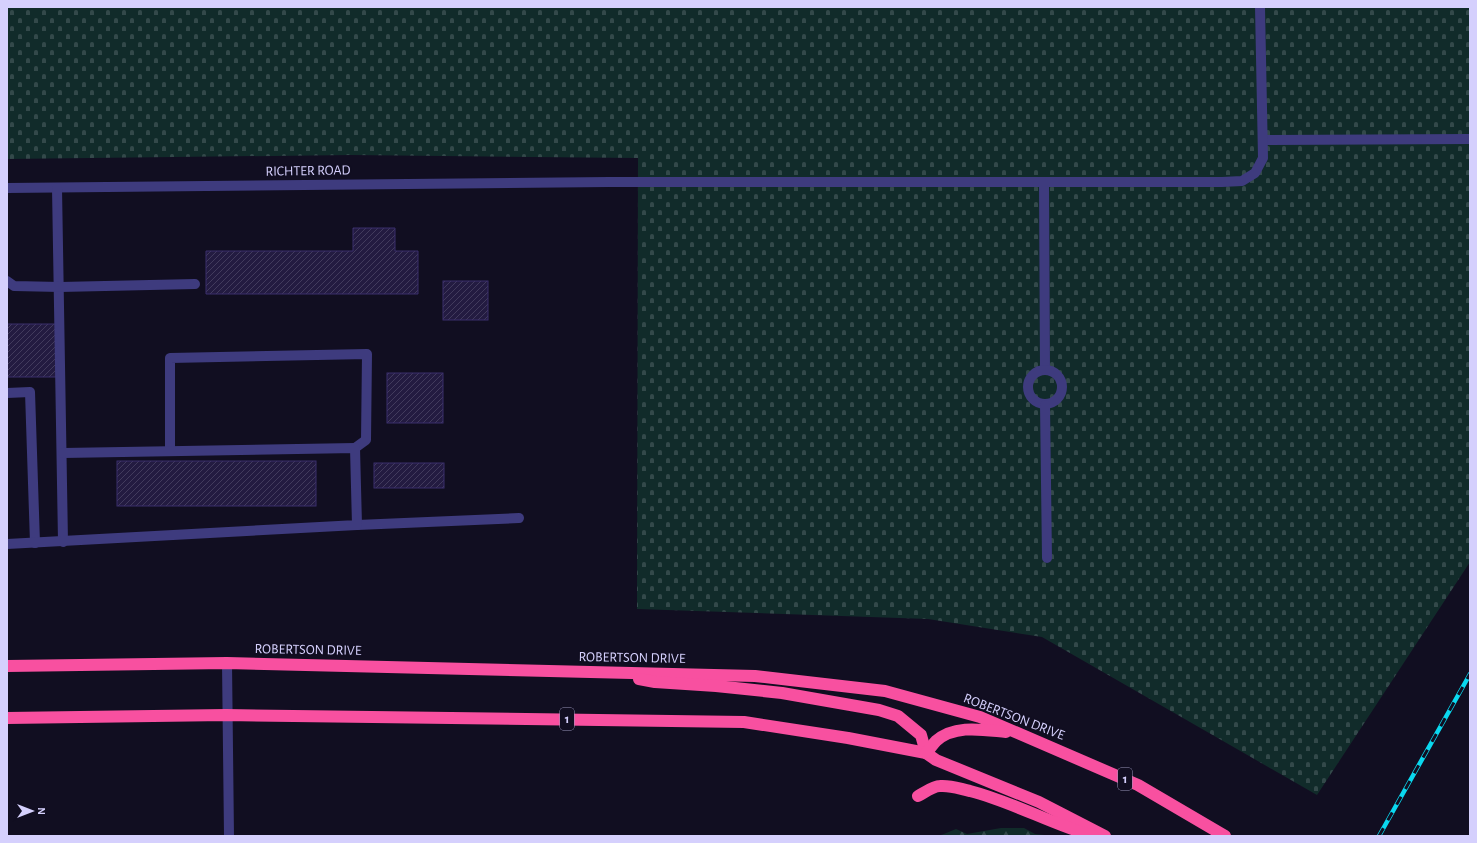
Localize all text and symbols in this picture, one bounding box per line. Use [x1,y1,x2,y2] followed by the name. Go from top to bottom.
[265,163,351,179] street label: RICHTER ROAD
[254,642,362,658] street label: ROBERTSON DRIVE
[578,650,686,666] street label: ROBERTSON DRIVE
[962,691,1067,743] street label: ROBERTSON DRIVE
[560,708,574,730] road number: 1
[1118,768,1132,790] road number: 1
[12,791,52,831] north arrow
[36,807,47,815] text: N

